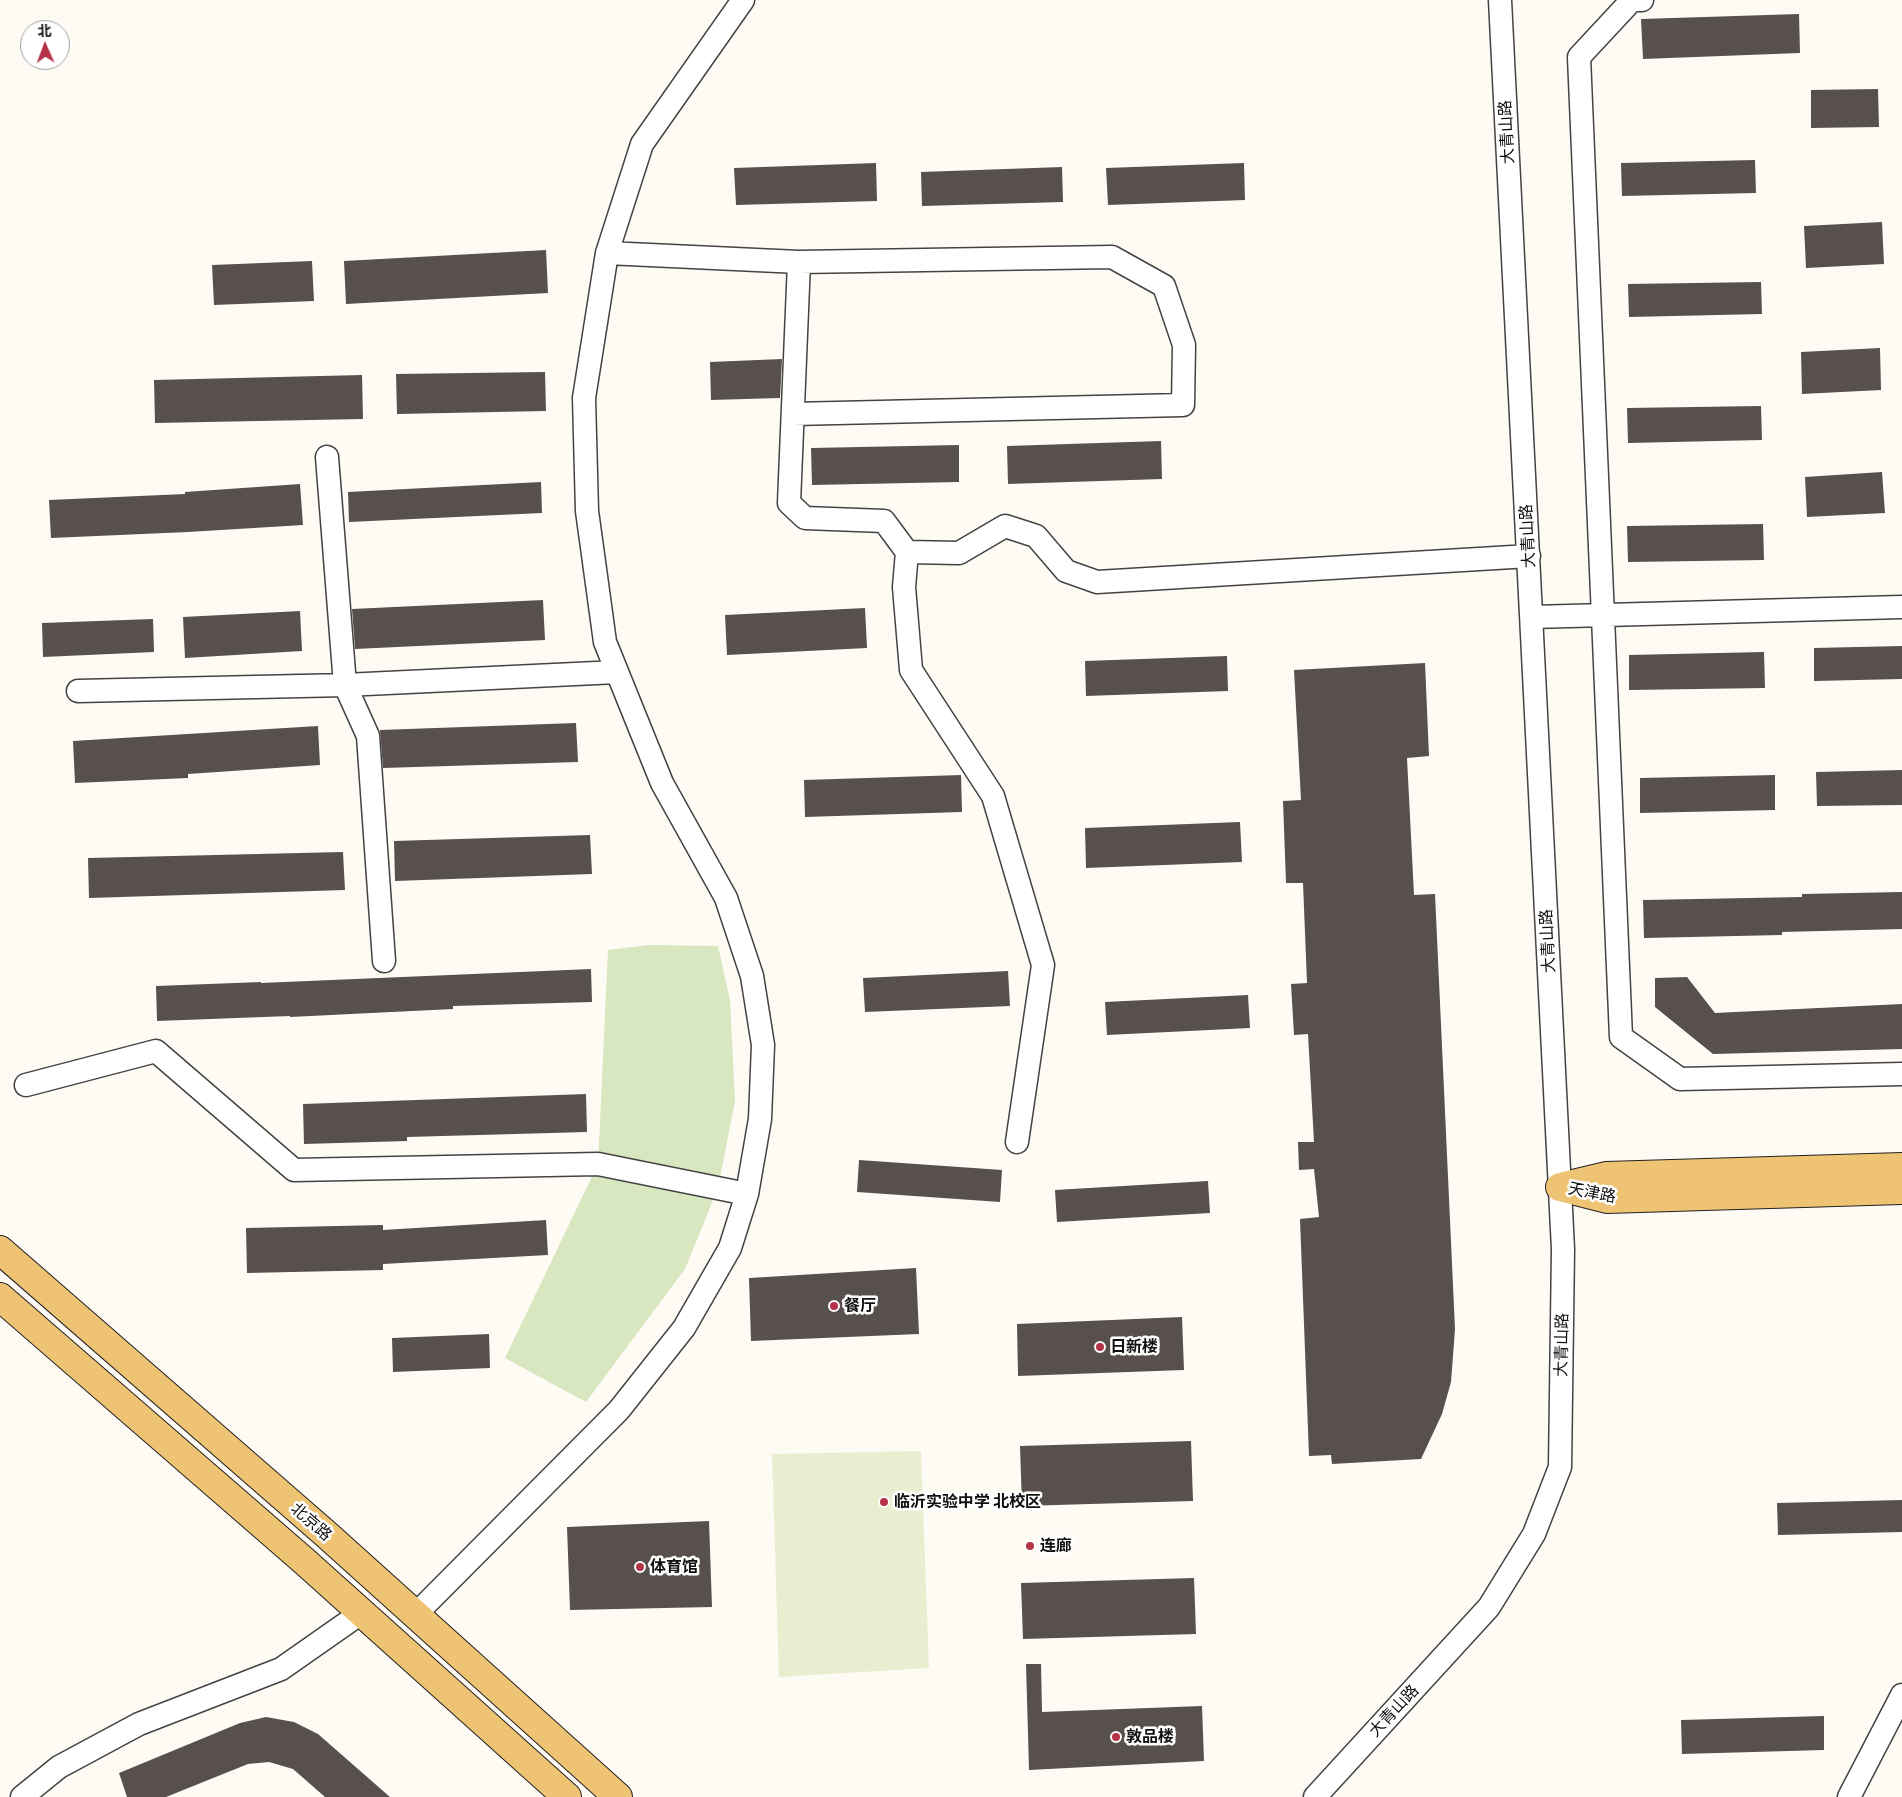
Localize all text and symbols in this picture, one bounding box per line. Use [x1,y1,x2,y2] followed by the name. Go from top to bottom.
[20,20,70,70] north arrow
[37,23,52,39] text: 北
[1496,100,1518,164] street label: 大青山路
[1517,504,1539,568] street label: 大青山路
[1537,909,1559,973] street label: 大青山路
[1567,1179,1617,1207] street label: 天津路
[844,1296,876,1316] place label: 餐厅
[828,1300,840,1312] marker: 餐厅
[1552,1313,1572,1377] street label: 大青山路
[1110,1337,1158,1357] place label: 日新楼
[1094,1341,1106,1353] marker: 日新楼
[894,1492,1041,1512] place label: 临沂实验中学 北校区
[878,1496,890,1508] marker: 临沂实验中学 北校区
[287,1499,335,1545] street label: 北京路
[1040,1536,1072,1556] place label: 连廊
[1024,1540,1036,1552] marker: 连廊
[650,1557,698,1577] place label: 体育馆
[634,1561,646,1573] marker: 体育馆
[1365,1681,1423,1741] street label: 大青山路
[1126,1727,1174,1747] place label: 敦品楼
[1110,1731,1122,1743] marker: 敦品楼

